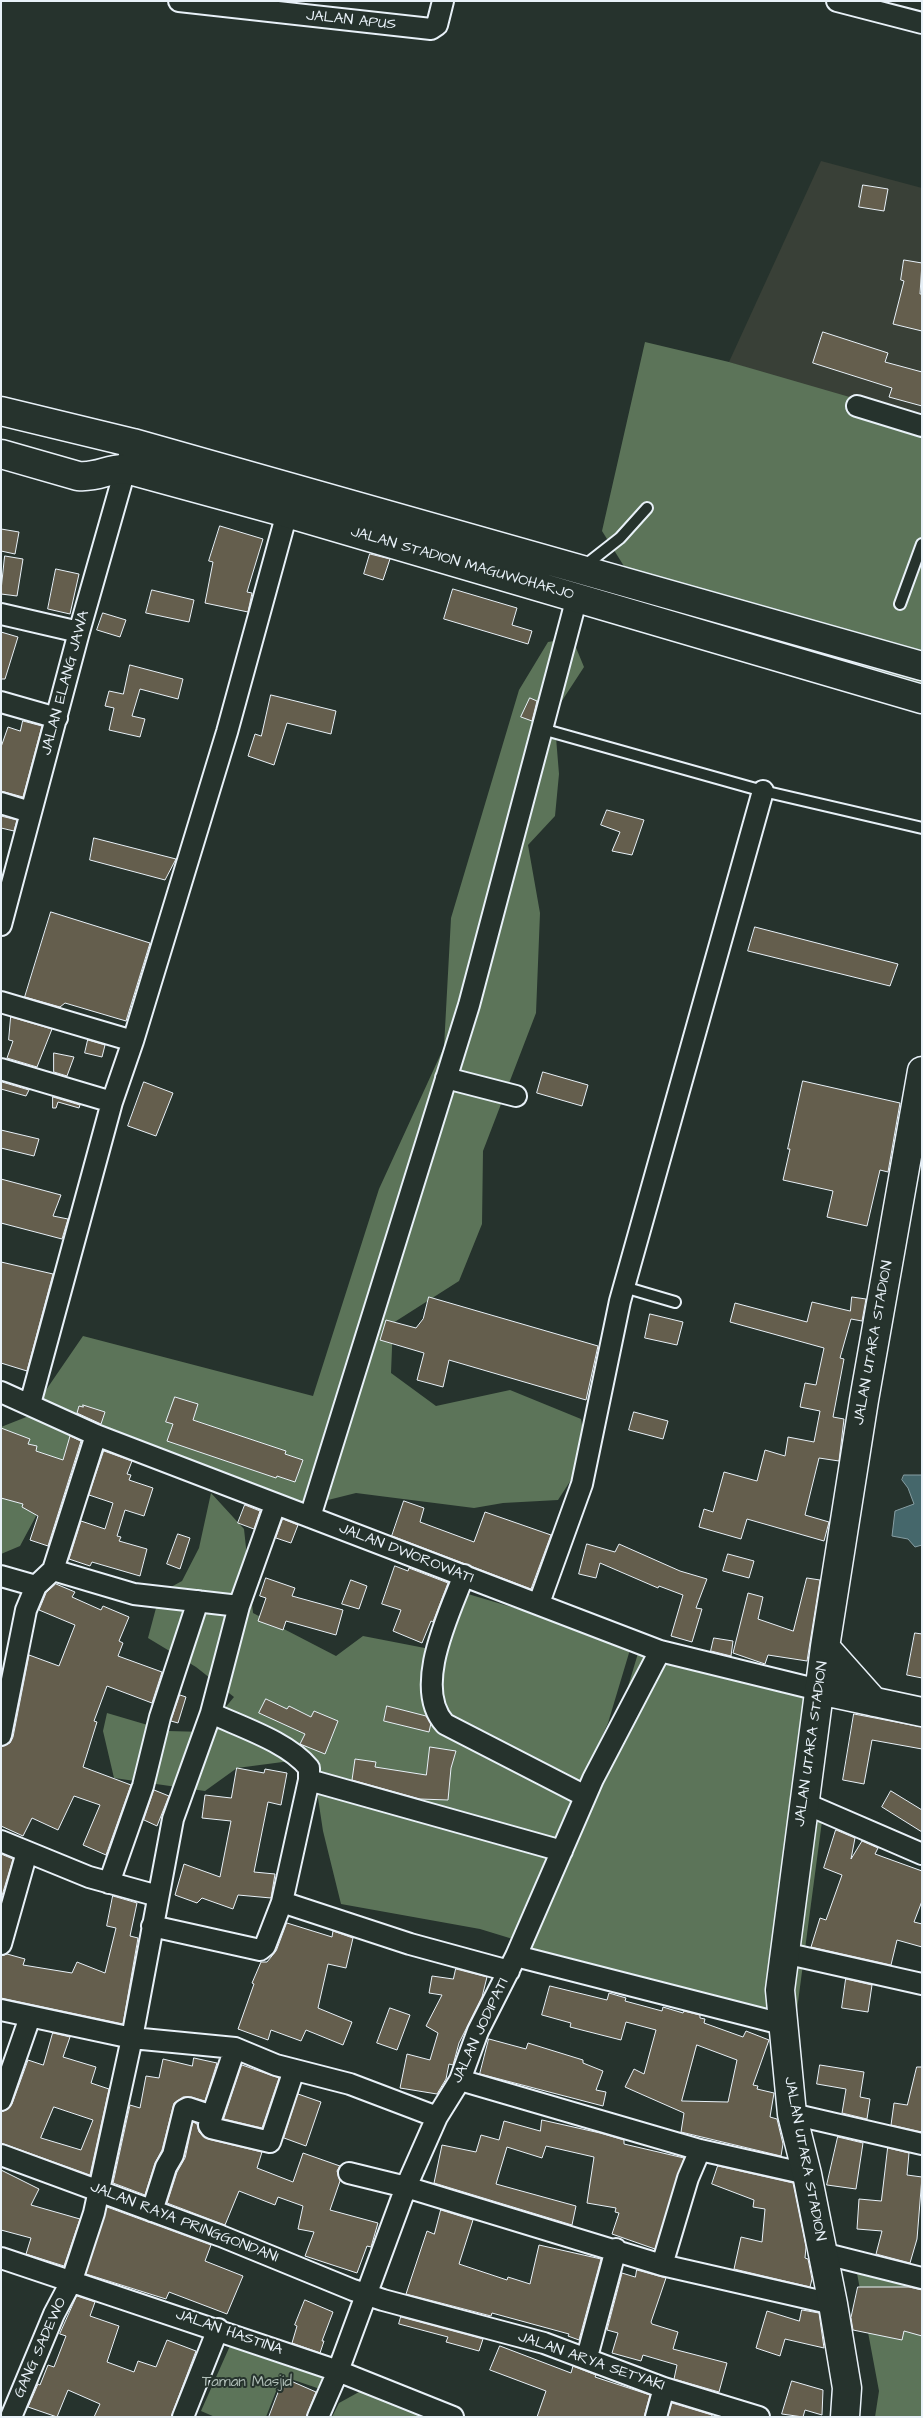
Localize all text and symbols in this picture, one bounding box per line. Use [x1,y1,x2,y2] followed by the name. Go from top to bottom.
[305,7,397,35] street label: JALAN APUS
[348,523,576,605] street label: JALAN STADION MAGUWOHARJO
[38,609,94,757] street label: JALAN ELANG JAWA
[851,1259,897,1427] street label: JALAN UTARA STADION
[336,1520,476,1588] street label: JALAN DWOROWATI
[791,1660,833,1828] street label: JALAN UTARA STADION
[449,1976,513,2086] street label: JALAN JODIPATI
[779,2075,829,2243] street label: JALAN UTARA STADION
[87,2179,281,2267] street label: JALAN RAYA PRINGGONDANI
[11,2295,71,2401] street label: GANG SADEWO
[173,2306,285,2360] street label: JALAN HASTINA
[515,2328,667,2396] street label: JALAN ARYA SETYAKI
[202,2374,292,2392] park label: Taman Masjid

